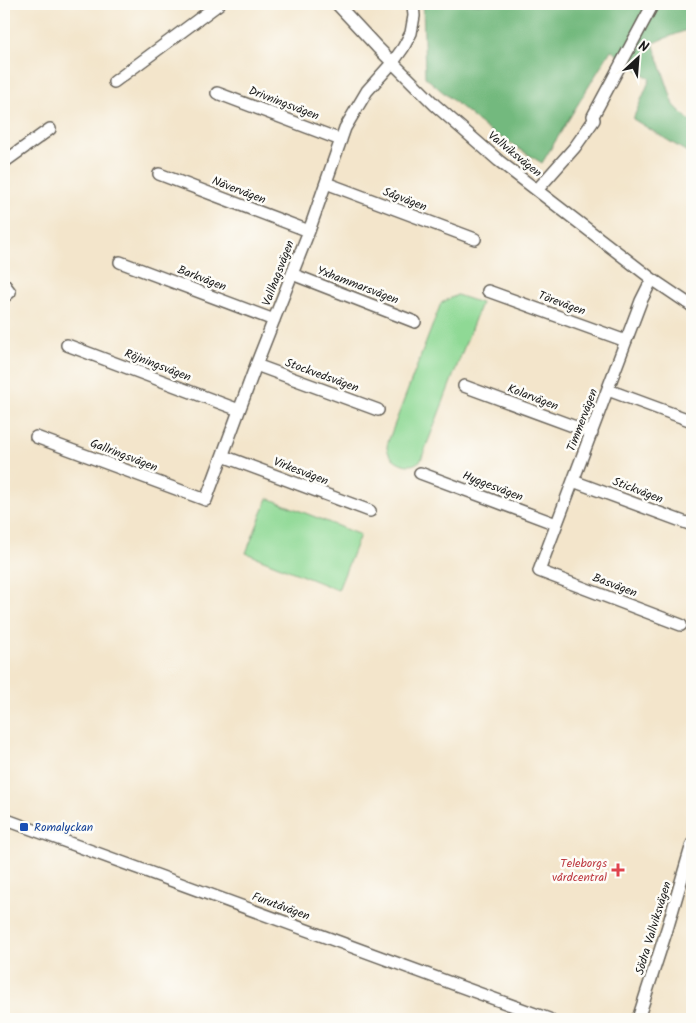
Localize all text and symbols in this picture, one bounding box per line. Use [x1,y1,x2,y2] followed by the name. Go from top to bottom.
[614,32,664,82] north arrow
[634,35,652,59] text: N
[246,81,322,126] street label: Drivningsvägen
[484,127,546,182] street label: Vallviksvägen
[209,171,269,209] street label: Nävervägen
[380,182,430,217] street label: Sågvägen
[257,238,300,309] street label: Vallhagsvägen
[175,260,229,296] street label: Barkvägen
[314,261,401,310] street label: Yxhammarsvägen
[535,286,588,321] street label: Törevägen
[122,344,194,387] street label: Röjningsvägen
[282,353,361,398] street label: Stockvedsvägen
[505,379,561,416] street label: Kolarvägen
[562,386,603,454] street label: Timmervägen
[87,434,160,477] street label: Gallringsvägen
[271,452,331,491] street label: Virkesvägen
[460,466,526,507] street label: Hyggesvägen
[610,472,666,509] street label: Stickvägen
[590,568,640,603] street label: Basvägen
[34,818,93,837] place label: Romalyckan
[18,821,30,833] marker: Romalyckan
[552,854,607,887] place label: Teleborgs vårdcentral
[611,863,625,877] marker: Teleborgs vårdcentral
[630,879,677,977] street label: Södra Vallviksvägen
[249,887,312,926] street label: Furutåvägen

